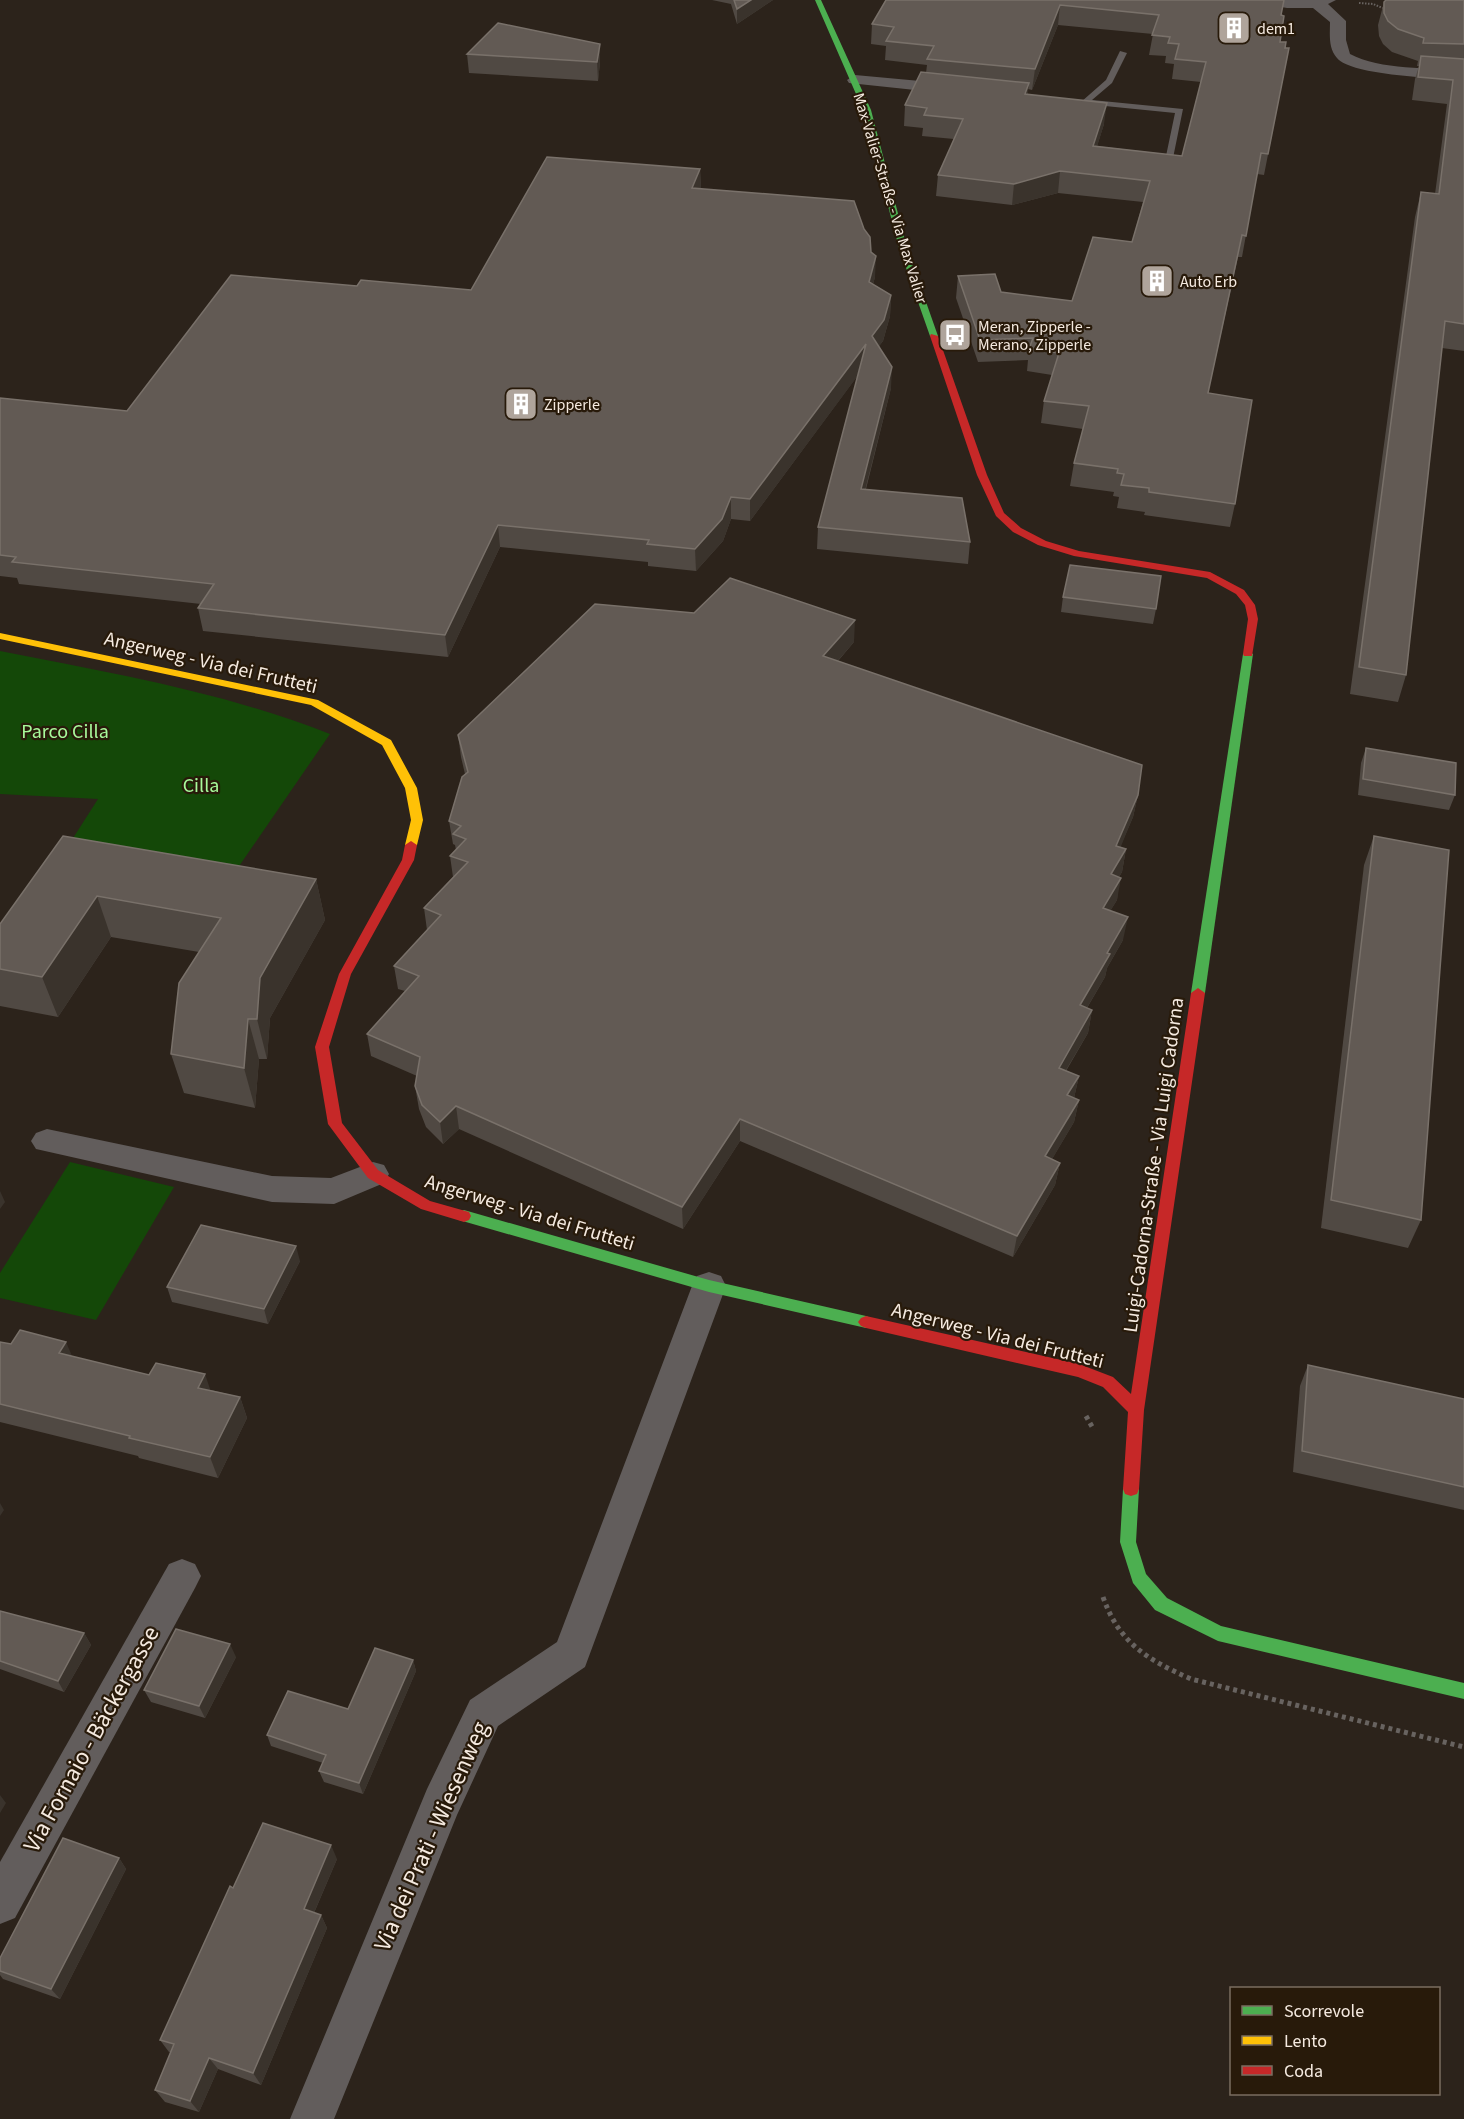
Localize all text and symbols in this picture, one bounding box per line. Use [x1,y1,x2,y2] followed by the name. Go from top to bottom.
[1216,10,1252,46] building icon: dem1
[1257,18,1295,40] place label: dem1
[847,90,933,307] street label: Max-Valier-Straße - Via Max Valier
[1139,263,1175,299] building icon: Auto Erb
[1180,271,1237,293] place label: Auto Erb
[978,316,1091,356] place label: Meran, Zipperle - Merano, Zipperle
[937,317,973,353] bus stop icon: Meran, Zipperle - Merano, Zipperle
[503,386,539,422] building icon: Zipperle
[544,394,600,416] place label: Zipperle
[101,625,320,701] street label: Angerweg - Via dei Frutteti
[21,718,109,746] park label: Parco Cilla
[183,772,219,800] park label: Cilla
[1117,996,1191,1334] street label: Luigi-Cadorna-Straße - Via Luigi Cadorna
[421,1168,638,1258] street label: Angerweg - Via dei Frutteti
[889,1296,1107,1376] street label: Angerweg - Via dei Frutteti
[15,1620,168,1859] street label: Via Fornaio - Bäckergasse
[365,1716,498,1957] street label: Via dei Prati - Wiesenweg
[1230,1987,1440,2095] legend
[1284,1999,1364,2024] text: Scorrevole
[1284,2029,1327,2054] text: Lento
[1284,2059,1323,2084] text: Coda

